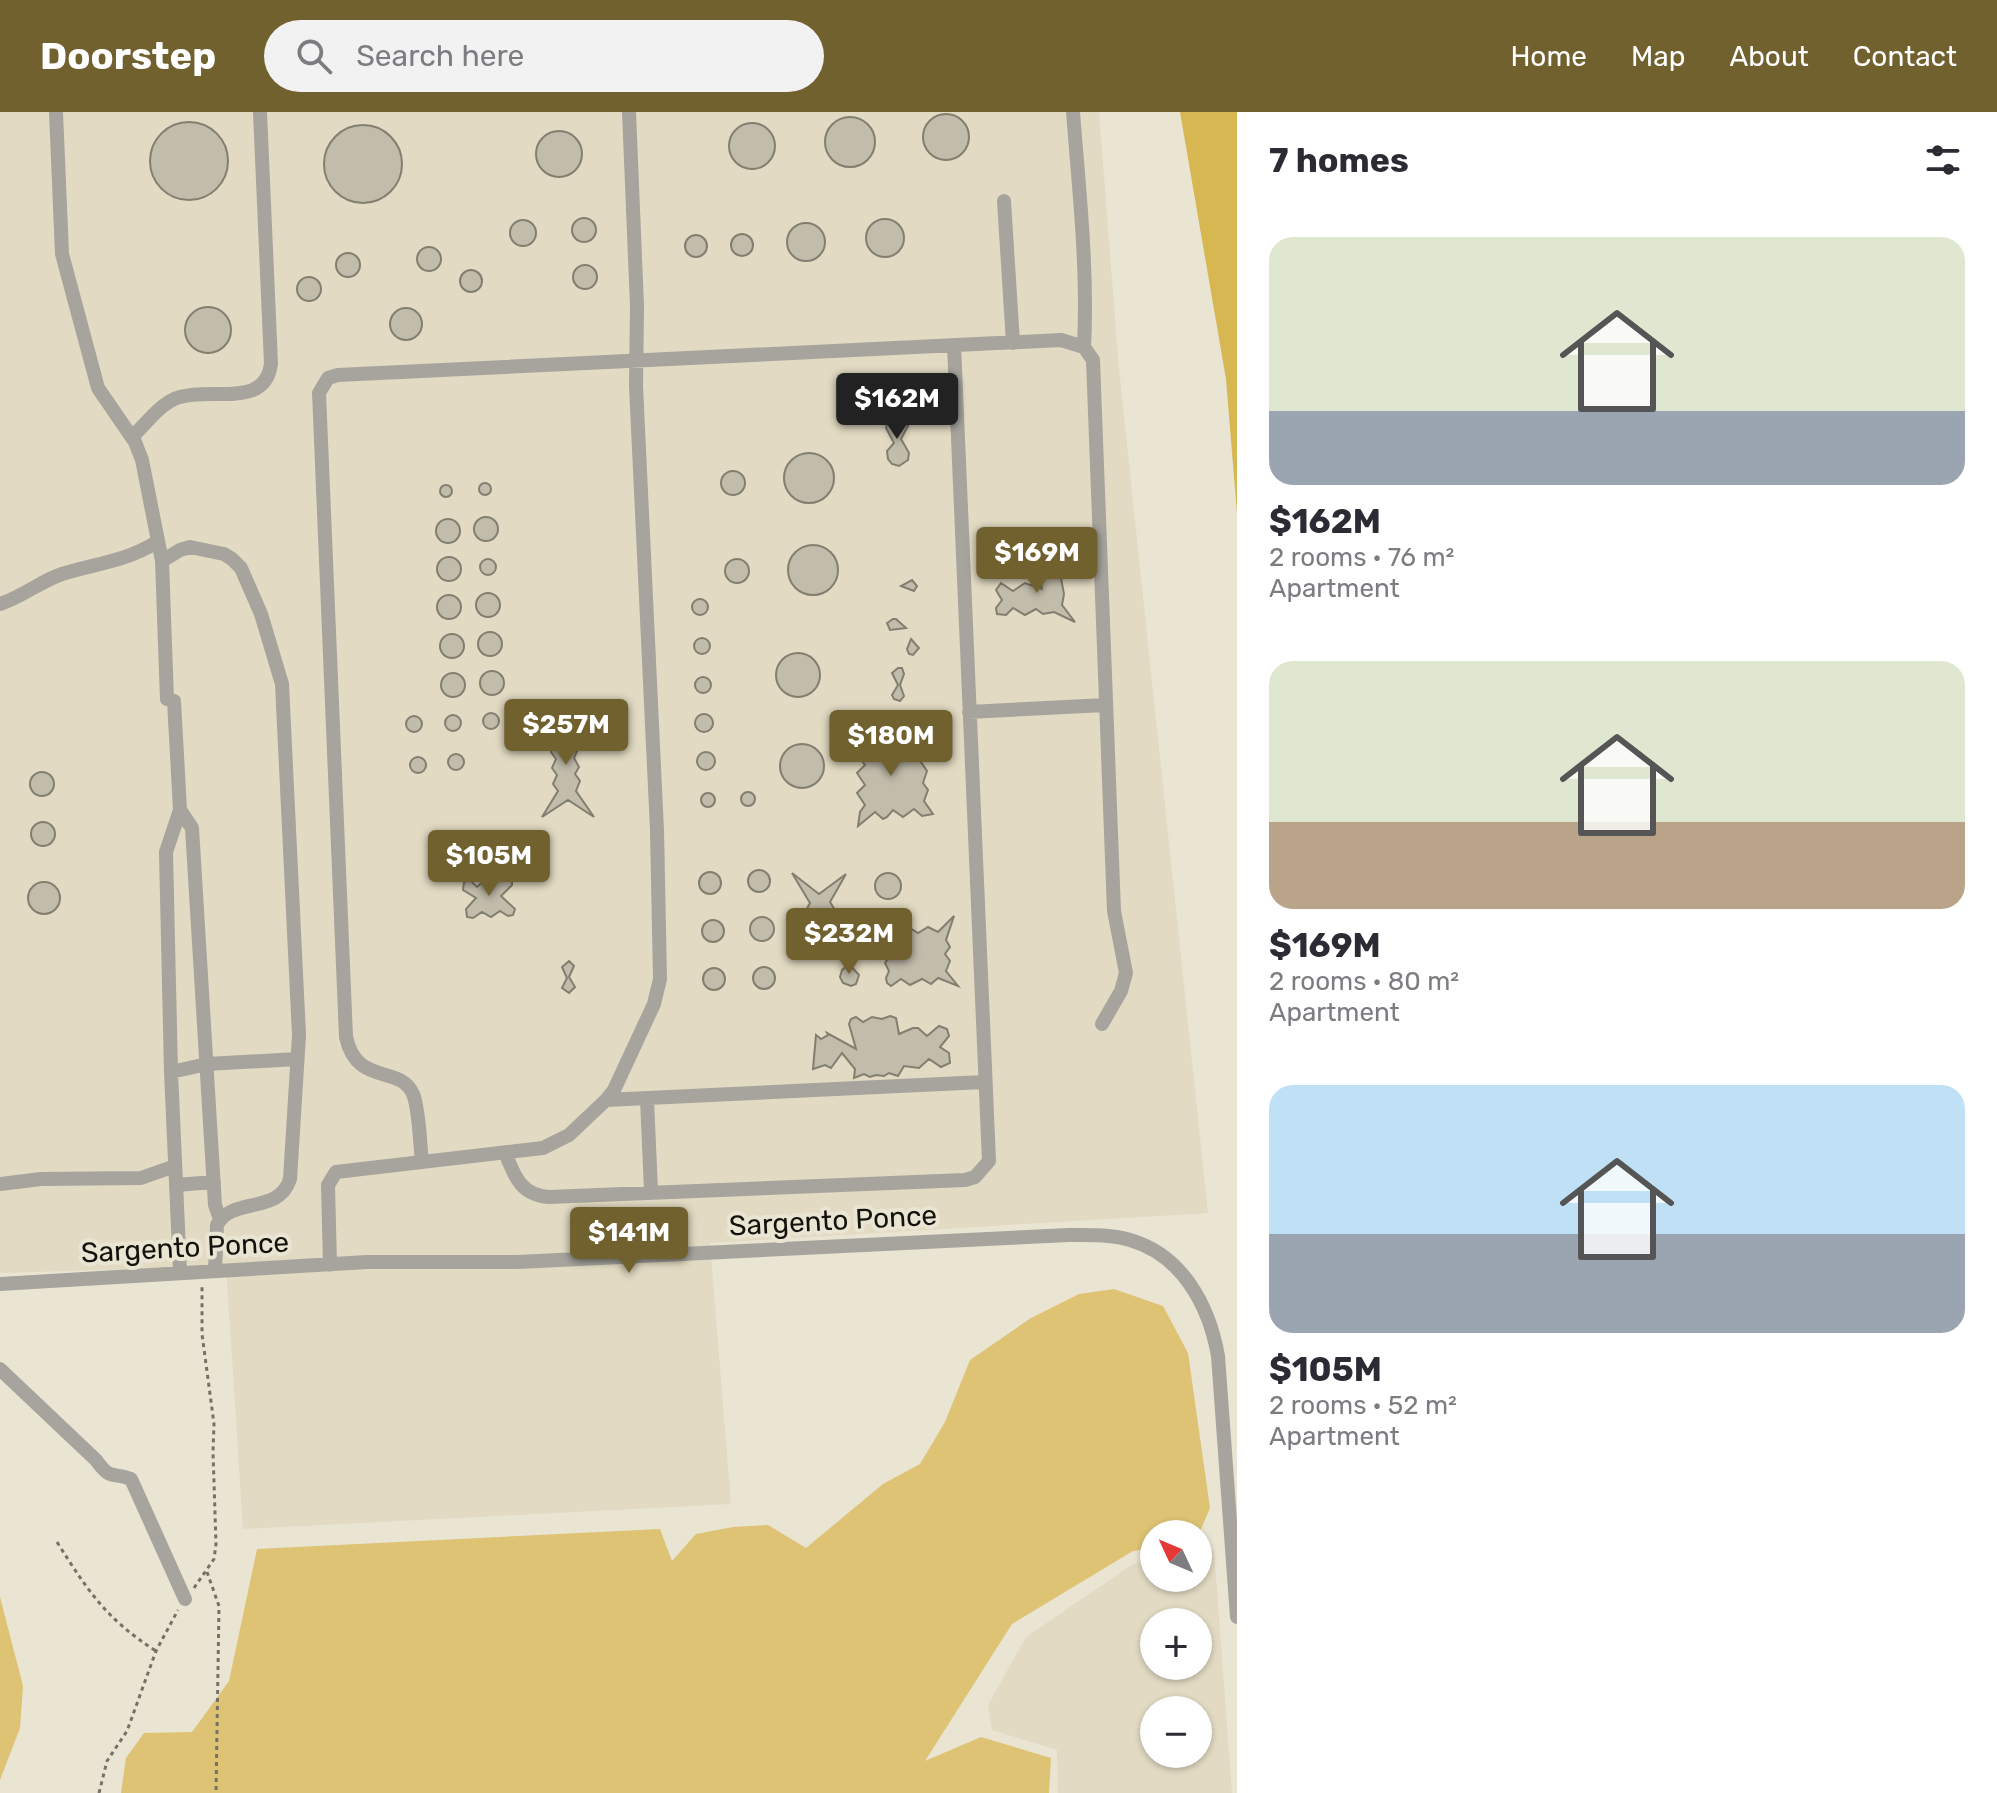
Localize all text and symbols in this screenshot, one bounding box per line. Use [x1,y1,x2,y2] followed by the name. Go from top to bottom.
[264,20,824,92] search box
[40,33,216,79] text: Doorstep
[292,34,336,78] icon: search
[356,38,524,74] text: Search here
[1510,40,1587,73] text: Home
[1631,40,1685,73] text: Map
[1729,40,1809,73] text: About
[1853,40,1957,73] text: Contact
[1921,138,1965,182] icon: filters
[1269,140,1409,181] text: 7 homes
[1545,289,1689,433] icon: home
[841,373,953,441] pin: $162M
[854,383,940,414] text: $162M
[1269,501,1381,542] text: $162M
[981,527,1093,595] pin: $169M
[994,537,1080,568] text: $169M
[1269,542,1454,573] text: 2 rooms · 76 m²
[1269,573,1400,604] text: Apartment
[510,699,622,767] pin: $257M
[522,709,610,740] text: $257M
[835,710,947,778] pin: $180M
[1545,713,1689,857] icon: home
[847,720,935,751] text: $180M
[433,830,545,898] pin: $105M
[446,840,532,871] text: $105M
[793,908,905,976] pin: $232M
[804,918,894,949] text: $232M
[1269,925,1381,966] text: $169M
[1269,966,1459,997] text: 2 rooms · 80 m²
[1269,997,1400,1028] text: Apartment
[1545,1137,1689,1281] icon: home
[728,1199,938,1242] street label: Sargento Ponce
[573,1207,685,1275] pin: $141M
[588,1217,670,1248] text: $141M
[80,1226,290,1269] street label: Sargento Ponce
[1269,1349,1382,1390] text: $105M
[1269,1390,1457,1421] text: 2 rooms · 52 m²
[1269,1421,1400,1452] text: Apartment
[1140,1520,1212,1592] north arrow
[1140,1520,1212,1768] map controls
[1140,1608,1212,1680] button: +
[1140,1696,1212,1768] button: −

